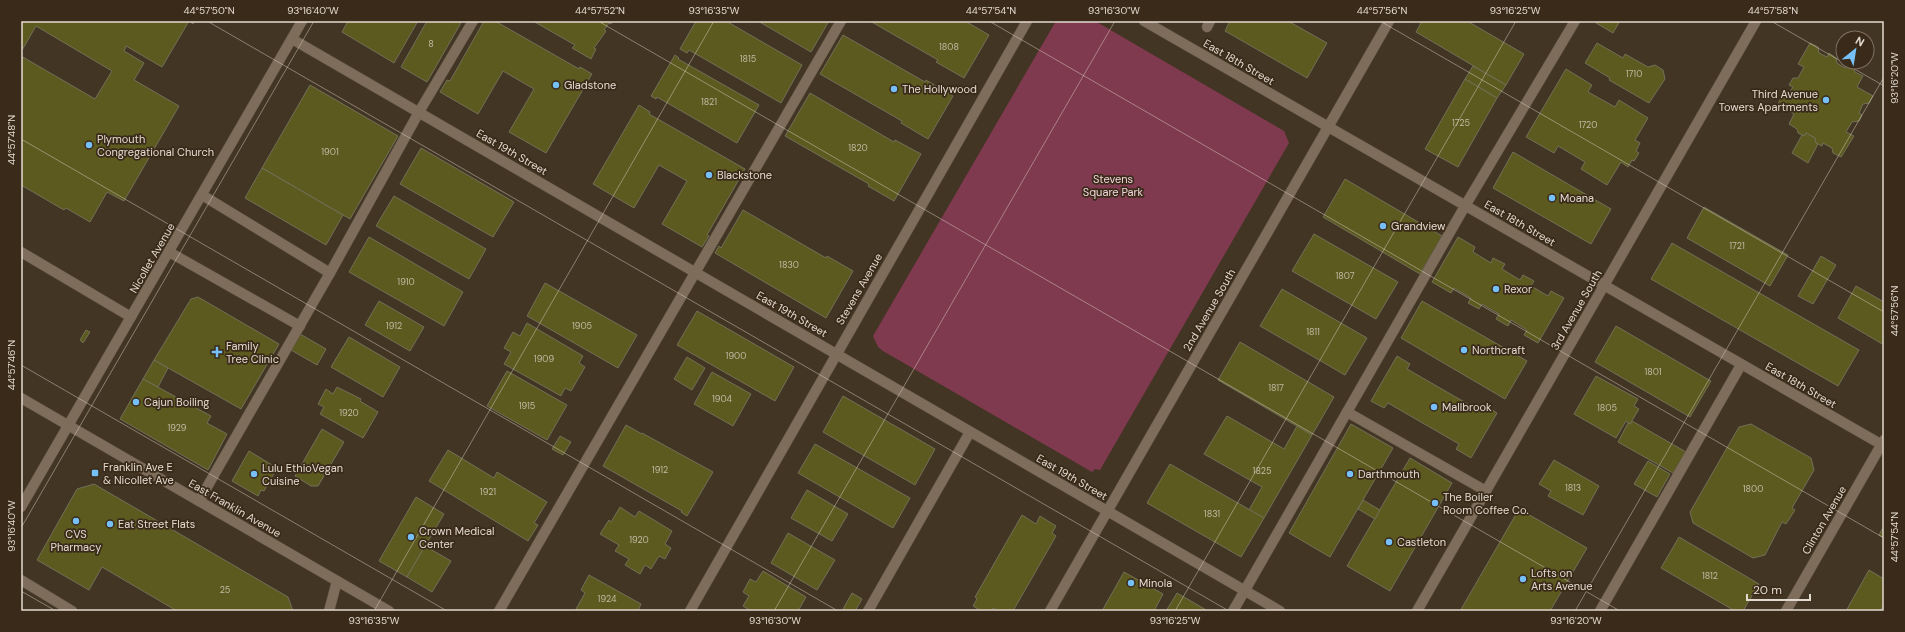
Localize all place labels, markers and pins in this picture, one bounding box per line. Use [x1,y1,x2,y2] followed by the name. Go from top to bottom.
[564,78,616,92] place label: Gladstone
[551,80,561,90] marker: Gladstone
[902,82,977,96] place label: The Hollywood
[889,84,899,94] marker: The Hollywood
[1719,87,1818,114] place label: Third Avenue Towers Apartments
[1821,95,1831,105] marker: Third Avenue Towers Apartments
[97,132,214,159] place label: Plymouth Congregational Church
[84,140,94,150] marker: Plymouth Congregational Church
[717,168,772,182] place label: Blackstone
[704,170,714,180] marker: Blackstone
[1560,191,1594,205] place label: Moana
[1547,193,1557,203] marker: Moana
[1391,219,1446,233] place label: Grandview
[1378,221,1388,231] marker: Grandview
[1504,282,1532,296] place label: Rexor
[1491,284,1501,294] marker: Rexor
[226,339,279,366] place label: Family Tree Clinic
[1472,343,1525,357] place label: Northcraft
[1459,345,1469,355] marker: Northcraft
[211,346,223,358] marker: Family Tree Clinic
[144,395,209,409] place label: Cajun Boiling
[131,397,141,407] marker: Cajun Boiling
[1442,400,1492,414] place label: Mallbrook
[1429,402,1439,412] marker: Mallbrook
[103,460,174,487] place label: Franklin Ave E & Nicollet Ave
[262,461,343,488] place label: Lulu EthioVegan Cuisine
[1358,467,1420,481] place label: Darthmouth
[90,468,100,478] marker: Franklin Ave E & Nicollet Ave
[249,469,259,479] marker: Lulu EthioVegan Cuisine
[1345,469,1355,479] marker: Darthmouth
[1443,490,1529,517] place label: The Boiler Room Coffee Co.
[1430,498,1440,508] marker: The Boiler Room Coffee Co.
[71,516,81,526] marker: CVS Pharmacy
[118,517,195,531] place label: Eat Street Flats
[105,519,115,529] marker: Eat Street Flats
[419,524,494,551] place label: Crown Medical Center
[51,527,101,554] place label: CVS Pharmacy
[406,532,416,542] marker: Crown Medical Center
[1397,535,1446,549] place label: Castleton
[1384,537,1394,547] marker: Castleton
[1531,566,1593,593] place label: Lofts on Arts Avenue
[1518,574,1528,584] marker: Lofts on Arts Avenue
[1139,576,1172,590] place label: Minola
[1126,578,1136,588] marker: Minola

